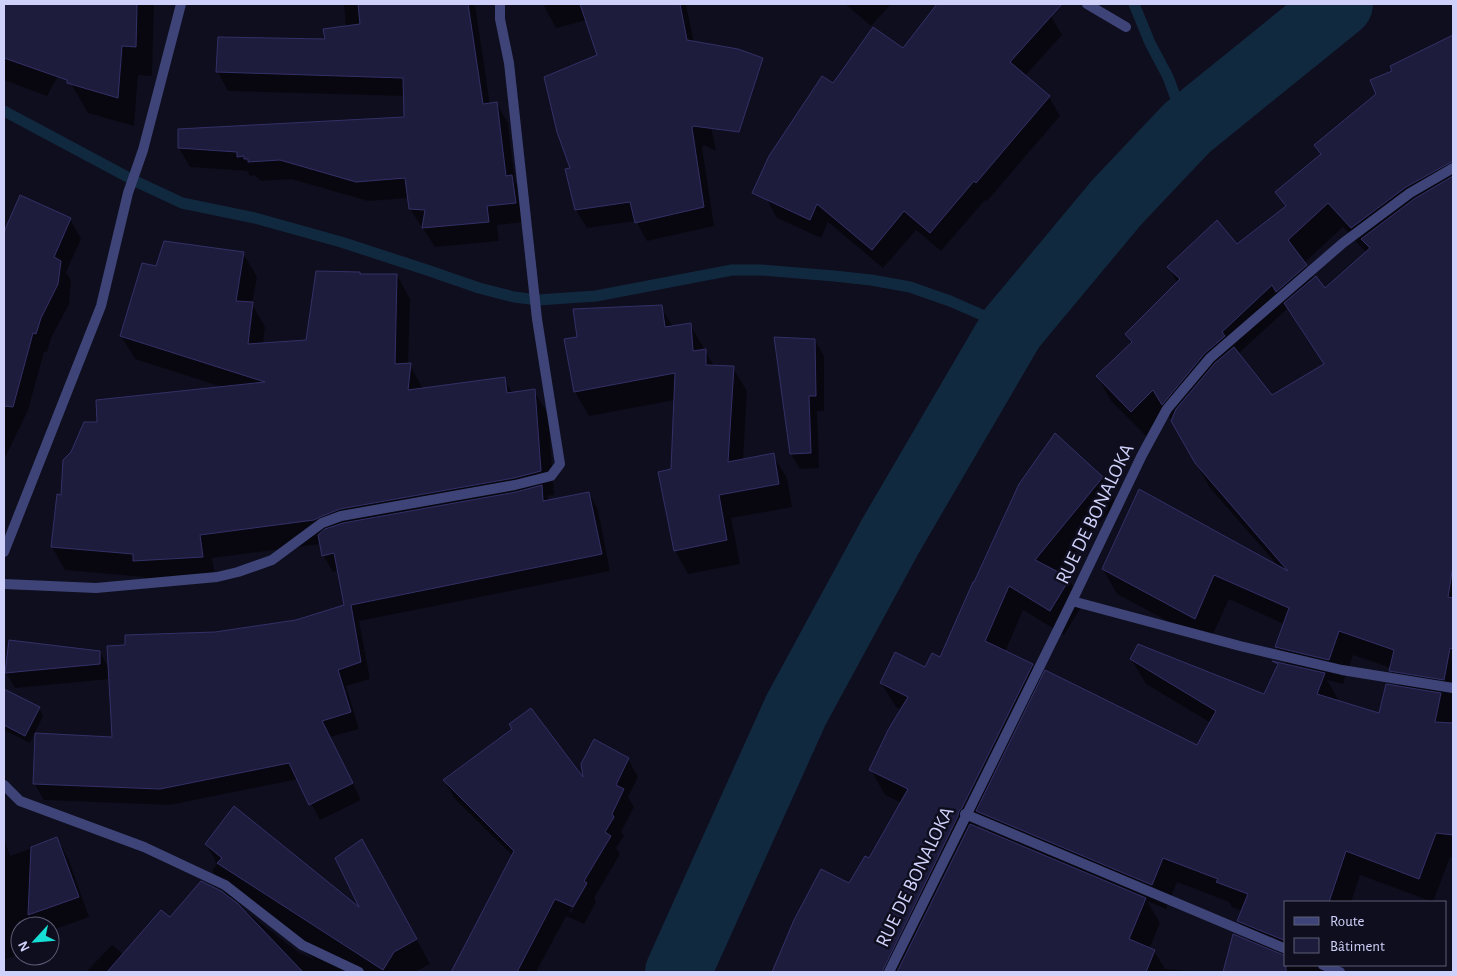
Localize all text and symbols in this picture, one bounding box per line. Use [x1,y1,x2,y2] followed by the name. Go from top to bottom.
[1052,440,1138,587] street label: RUE DE BONALOKA
[872,803,958,950] street label: RUE DE BONALOKA
[1284,901,1447,966] legend
[1330,914,1364,929] text: Route
[10,916,60,966] north arrow
[16,939,33,954] text: N
[1330,939,1385,954] text: Bâtiment

